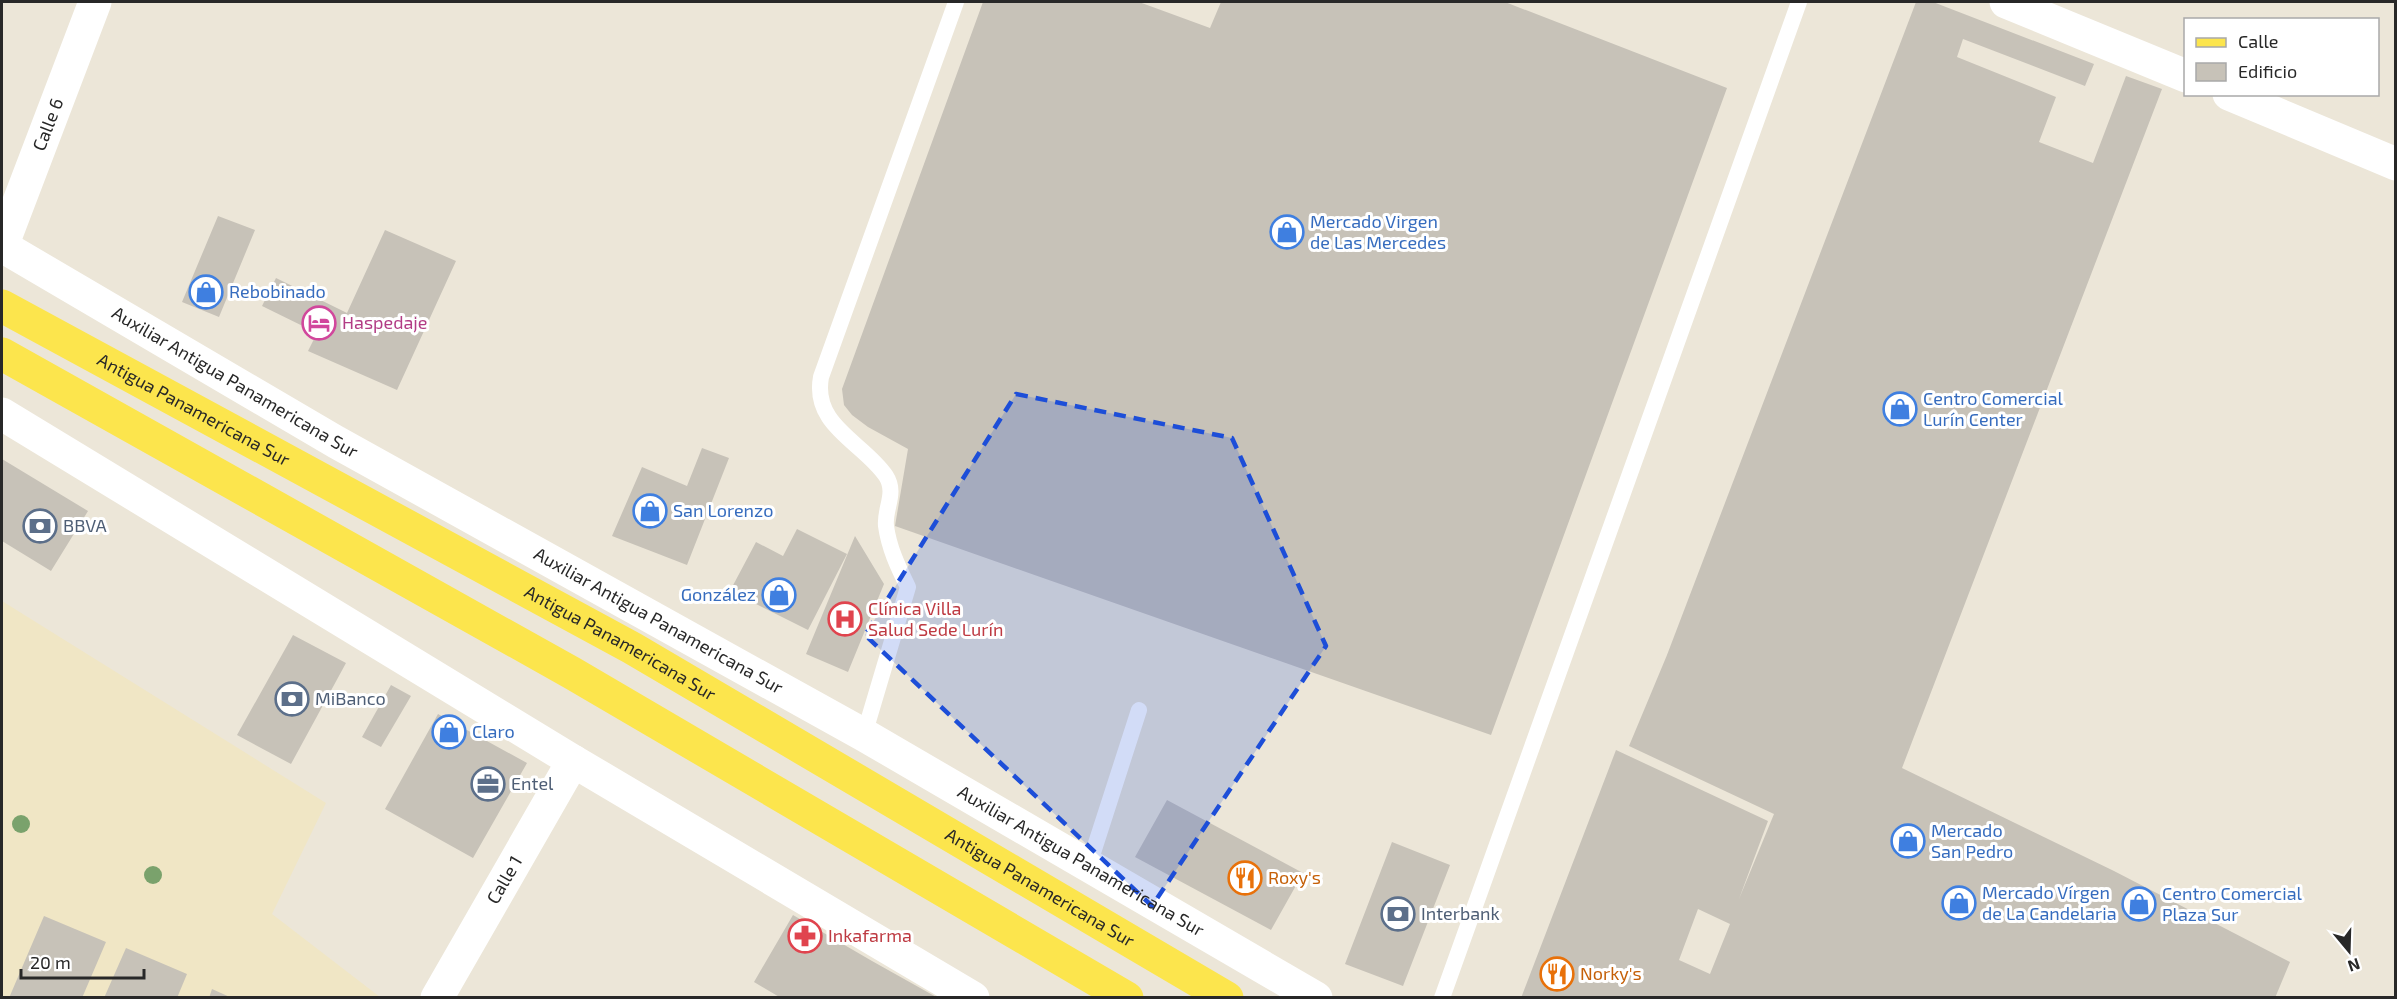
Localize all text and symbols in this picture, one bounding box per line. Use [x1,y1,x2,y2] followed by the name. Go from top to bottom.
[2184,18,2379,96] legend
[2238,30,2279,52] text: Calle
[2238,60,2297,82] text: Edificio
[27,95,67,154] street label: Calle 6
[1310,210,1446,253] place label: Mercado Virgen de Las Mercedes
[1269,214,1305,250] shop icon: Mercado Virgen de Las Mercedes
[188,274,224,310] shop icon: Rebobinado
[229,280,326,302] place label: Rebobinado
[107,303,363,463] street label: Auxiliar Antigua Panamericana Sur
[301,305,337,341] hotel icon: Haspedaje
[342,311,428,333] place label: Haspedaje
[93,348,293,472] street label: Antigua Panamericana Sur
[1923,387,2064,430] place label: Centro Comercial Lurín Center
[1882,391,1918,427] shop icon: Centro Comercial Lurín Center
[632,493,668,529] shop icon: San Lorenzo
[673,499,773,521] place label: San Lorenzo
[22,508,58,544] bank icon: BBVA
[63,514,108,536] place label: BBVA
[530,543,788,699] street label: Auxiliar Antigua Panamericana Sur
[761,577,797,613] shop icon: González
[519,581,719,705] street label: Antigua Panamericana Sur
[681,583,756,605] place label: González
[868,597,1003,640] place label: Clínica Villa Salud Sede Lurín
[827,601,863,637] hospital icon: Clínica Villa Salud Sede Lurín
[274,681,310,717] bank icon: MiBanco
[315,687,386,709] place label: MiBanco
[431,714,467,750] shop icon: Claro
[472,720,515,742] place label: Claro
[470,766,506,802] office icon: Entel
[511,772,554,794] place label: Entel
[954,781,1210,941] street label: Auxiliar Antigua Panamericana Sur
[1931,819,2013,862] place label: Mercado San Pedro
[1890,823,1926,859] shop icon: Mercado San Pedro
[940,824,1138,950] street label: Antigua Panamericana Sur
[481,852,526,907] street label: Calle 1
[1227,860,1263,896] restaurant icon: Roxy's
[1268,866,1321,888] place label: Roxy's
[1982,881,2117,924] place label: Mercado Vírgen de La Candelaria
[2162,882,2303,925] place label: Centro Comercial Plaza Sur
[1941,885,1977,921] shop icon: Mercado Vírgen de La Candelaria
[2121,886,2157,922] shop icon: Centro Comercial Plaza Sur
[1380,896,1416,932] bank icon: Interbank
[1421,902,1500,924] place label: Interbank
[787,918,823,954] pharmacy icon: Inkafarma
[2319,921,2379,981] north arrow
[828,924,912,946] place label: Inkafarma
[21,942,144,980] scale bar
[30,951,71,973] text: 20 m
[2345,955,2363,977] text: N
[1539,956,1575,992] restaurant icon: Norky's
[1580,962,1642,984] place label: Norky's

